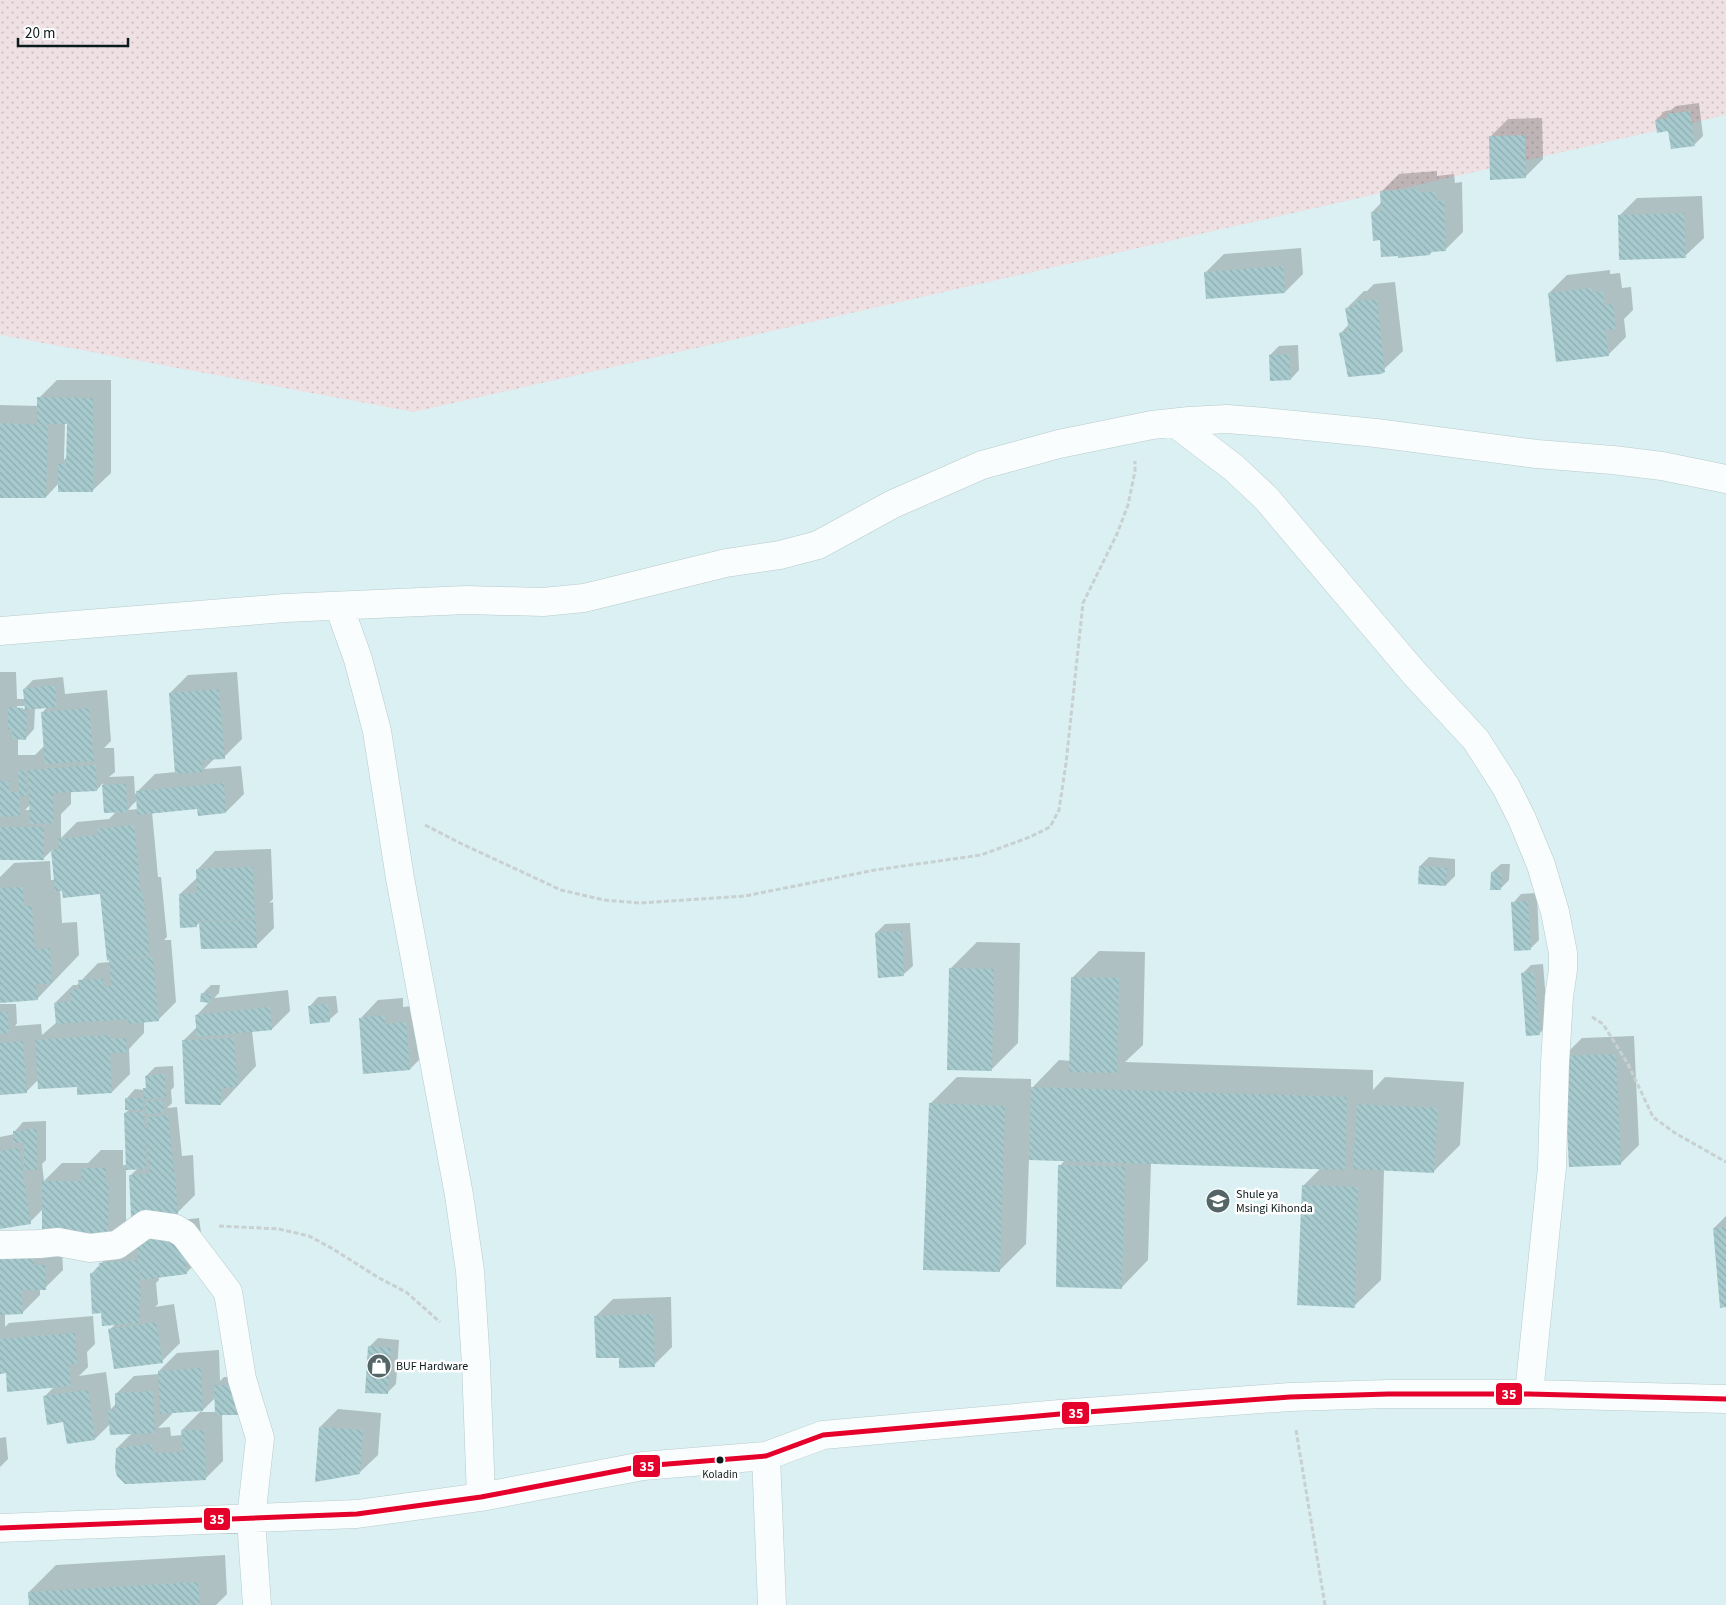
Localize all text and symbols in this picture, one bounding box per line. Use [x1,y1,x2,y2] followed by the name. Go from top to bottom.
[18,15,128,47] scale bar
[25,23,55,44] text: 20 m
[1236,1186,1313,1217] place label: Shule ya Msingi Kihonda
[1205,1188,1231,1214] school or university icon: Shule ya Msingi Kihonda
[366,1353,392,1379] shop icon: BUF Hardware
[396,1358,468,1375] place label: BUF Hardware
[1495,1382,1523,1406] line badge: 35
[1502,1385,1516,1405] text: 35
[1061,1401,1090,1425] line badge: 35
[1069,1404,1083,1424] text: 35
[632,1454,661,1478] line badge: 35
[715,1455,725,1465] marker: Koladin
[640,1457,654,1477] text: 35
[702,1467,738,1482] place label: Koladin
[203,1507,231,1531] line badge: 35
[210,1510,224,1530] text: 35

